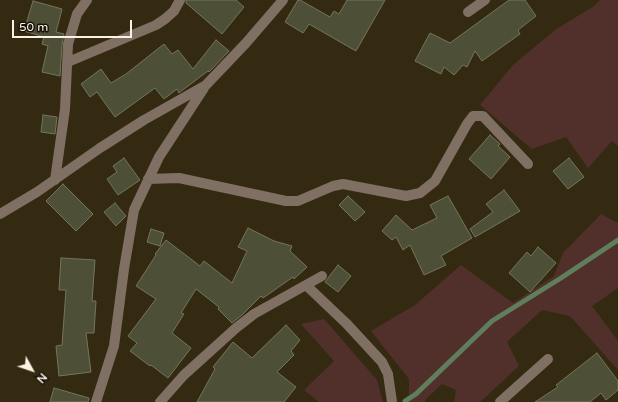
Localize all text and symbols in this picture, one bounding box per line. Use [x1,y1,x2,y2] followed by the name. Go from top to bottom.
[14,12,134,38] scale bar
[19,20,48,34] text: 50 m
[12,350,52,390] north arrow
[34,370,49,386] text: N

